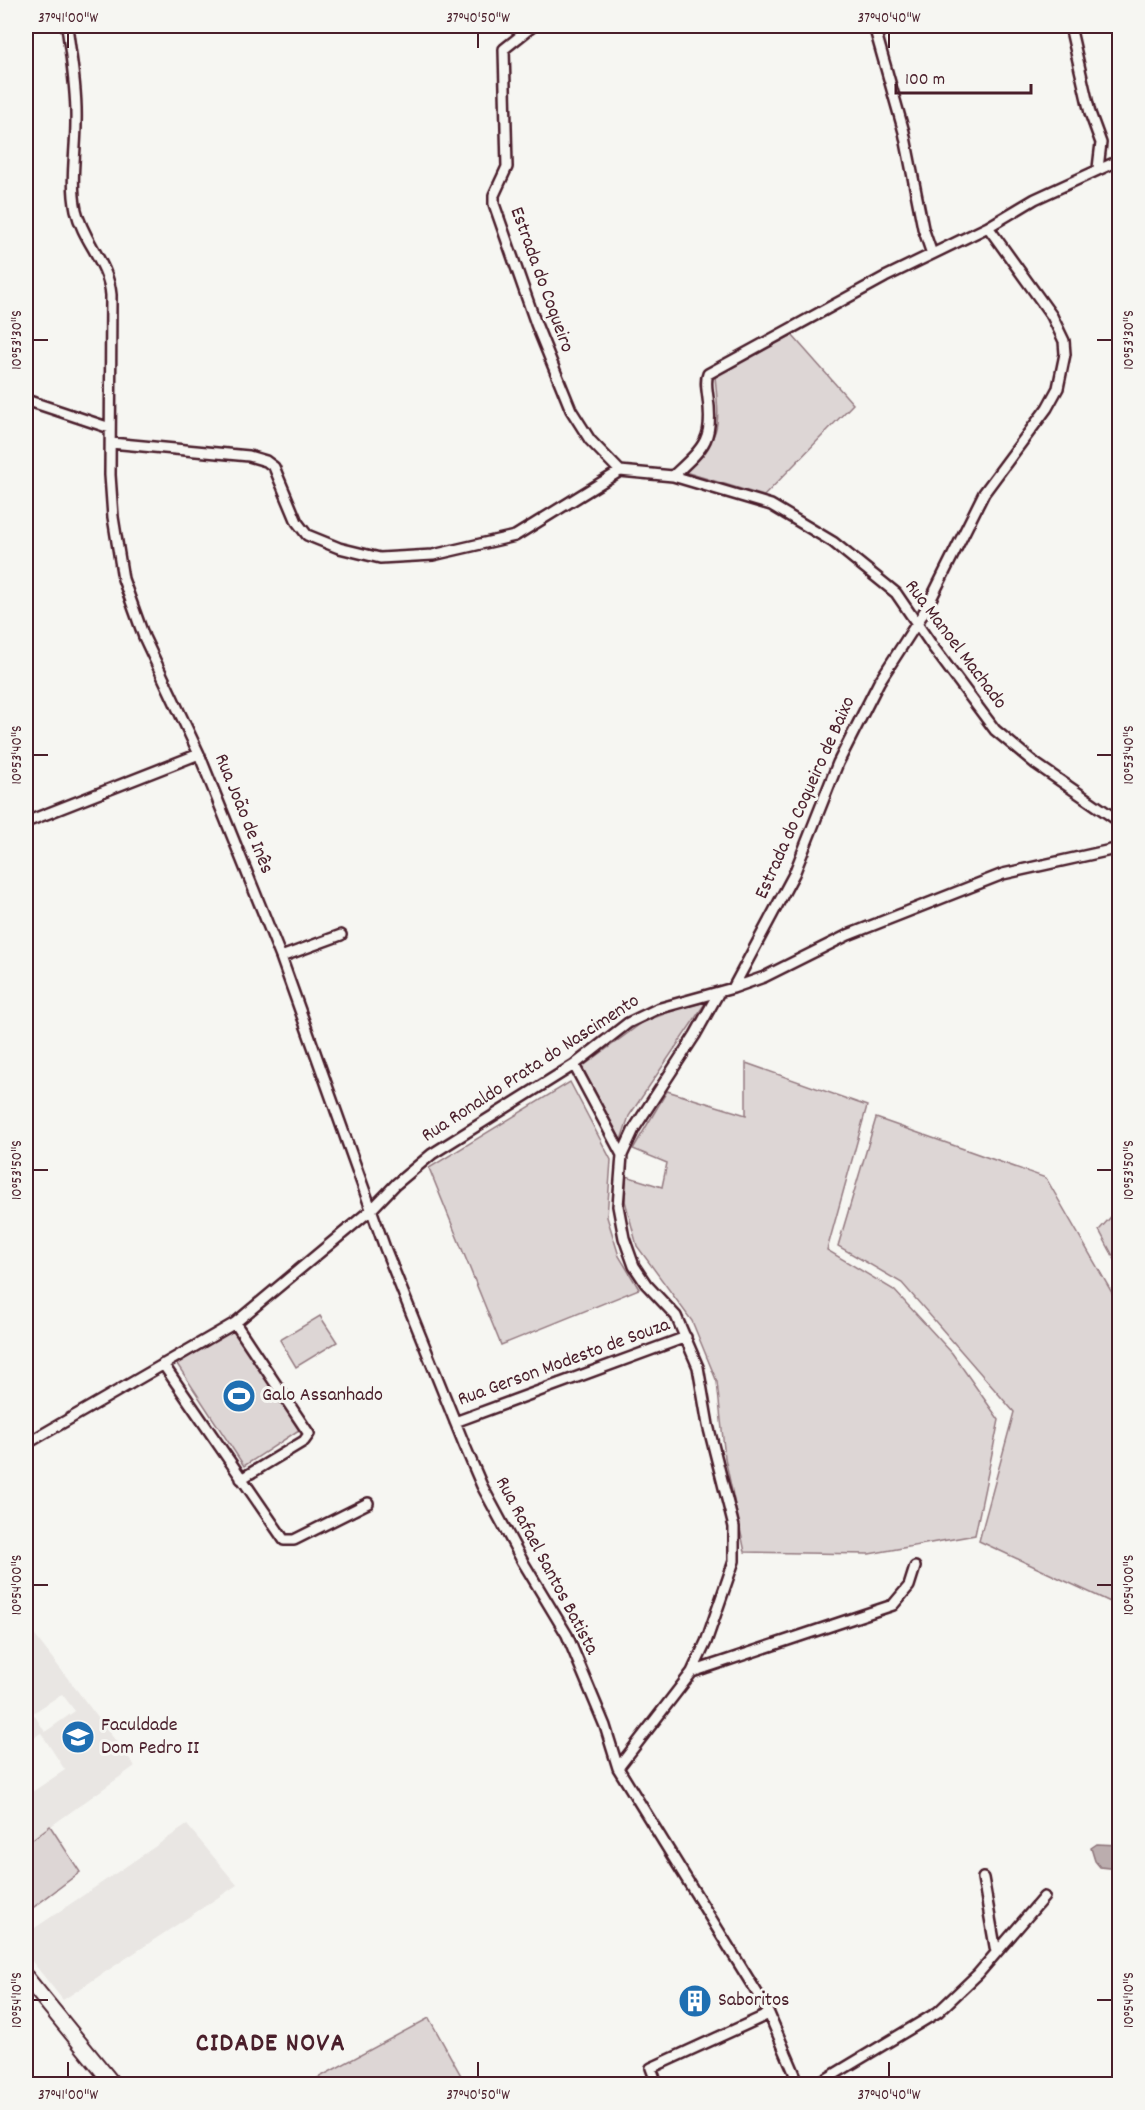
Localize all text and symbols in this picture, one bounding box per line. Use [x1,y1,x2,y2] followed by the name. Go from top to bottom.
[38,8,98,30] text: 37°41'00"W
[446,8,510,30] text: 37°40'50"W
[858,8,921,30] text: 37°40'40"W
[896,57,1031,95] scale bar
[905,68,945,93] text: 100 m
[502,203,580,357] street label: Estrada do Coqueiro
[7,310,29,370] text: 10°53'30"S
[1119,310,1141,370] text: 10°53'30"S
[897,574,1013,716] street label: Rua Manoel Machado
[749,692,863,904] street label: Estrada do Coqueiro de Baixo
[7,725,29,785] text: 10°53'40"S
[1119,725,1141,785] text: 10°53'40"S
[206,750,280,878] street label: Rua João de Inês
[417,988,646,1150] street label: Rua Ronaldo Prata do Nascimento
[7,1140,29,1200] text: 10°53'50"S
[1119,1140,1141,1200] text: 10°53'50"S
[454,1311,675,1414] street label: Rua Gerson Modesto de Souza
[221,1378,257,1414] sports icon: Galo Assanhado
[262,1382,383,1410] place label: Galo Assanhado
[487,1472,605,1660] street label: Rua Rafael Santos Batista
[7,1555,29,1615] text: 10°54'00"S
[1119,1555,1141,1615] text: 10°54'00"S
[101,1712,199,1763] place label: Faculdade Dom Pedro II
[60,1719,96,1755] school or university icon: Faculdade Dom Pedro II
[7,1972,29,2028] text: 10°54'10"S
[1119,1972,1141,2028] text: 10°54'10"S
[677,1983,713,2019] building icon: Saboritos
[718,1987,790,2015] place label: Saboritos
[196,2026,346,2063] district label: CIDADE NOVA
[38,2085,98,2107] text: 37°41'00"W
[446,2085,510,2107] text: 37°40'50"W
[858,2085,921,2107] text: 37°40'40"W

